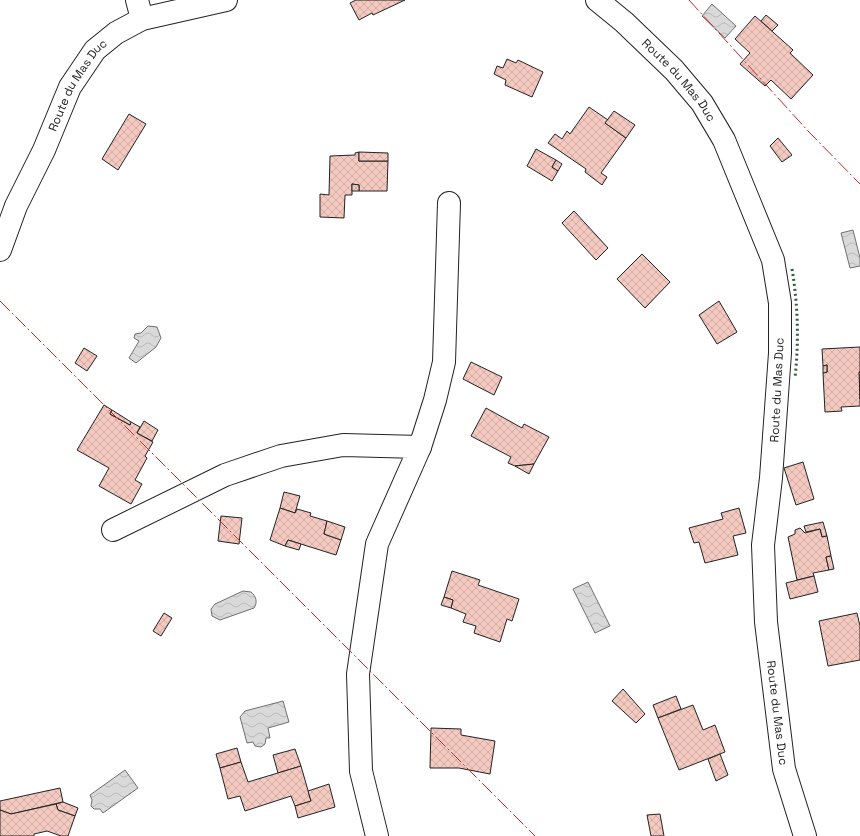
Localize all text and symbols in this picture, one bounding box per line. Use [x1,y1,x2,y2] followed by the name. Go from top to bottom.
[45,35,110,134] street label: Route du Mas Duc
[638,35,719,124] street label: Route du Mas Duc
[766,337,788,443] street label: Route du Mas Duc
[763,660,791,766] street label: Route du Mas Duc

